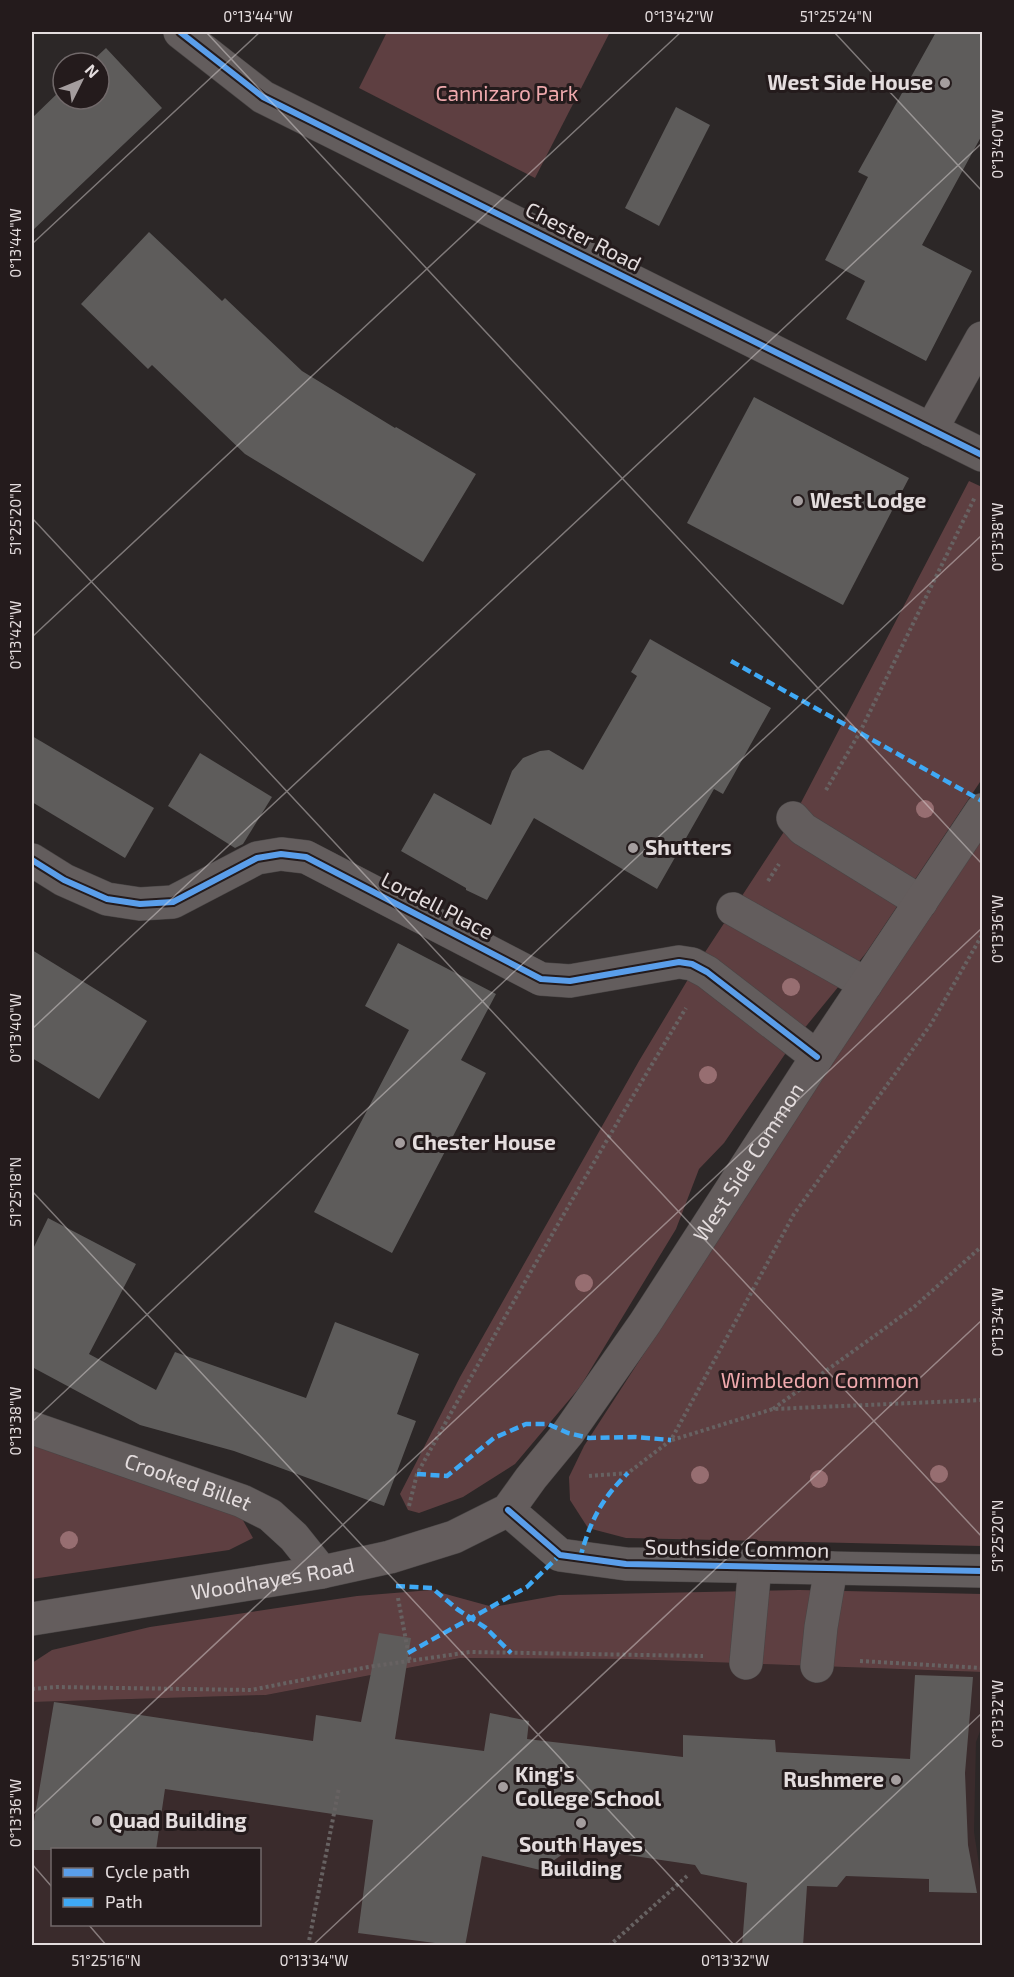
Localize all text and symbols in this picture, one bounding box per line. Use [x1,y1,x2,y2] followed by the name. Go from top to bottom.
[223,7,293,25] text: 0°13'44"W
[645,7,713,25] text: 0°13'42"W
[800,7,872,25] text: 51°25'24"N
[51,51,111,111] north arrow
[81,60,103,81] text: N
[767,69,933,94] place label: West Side House
[938,76,952,90] marker: West Side House
[435,80,579,105] park label: Cannizaro Park
[988,109,1006,179] text: 0°13'40"W
[522,196,646,275] street label: Chester Road
[6,208,24,278] text: 0°13'44"W
[6,483,24,555] text: 51°25'20"N
[810,487,927,512] place label: West Lodge
[791,494,805,508] marker: West Lodge
[988,503,1006,571] text: 0°13'38"W
[6,601,24,669] text: 0°13'42"W
[645,834,732,859] place label: Shutters
[626,841,640,855] marker: Shutters
[377,866,498,944] street label: Lordell Place
[988,895,1006,963] text: 0°13'36"W
[6,993,24,1063] text: 0°13'40"W
[687,1078,808,1246] street label: West Side Common
[412,1129,556,1154] place label: Chester House
[393,1136,407,1150] marker: Chester House
[6,1157,24,1227] text: 51°25'18"N
[988,1288,1006,1356] text: 0°13'34"W
[721,1367,919,1392] park label: Wimbledon Common
[6,1387,24,1455] text: 0°13'38"W
[122,1447,256,1515] street label: Crooked Billet
[988,1500,1006,1572] text: 51°25'20"N
[645,1533,830,1562] street label: Southside Common
[189,1551,356,1604] street label: Woodhayes Road
[988,1680,1006,1748] text: 0°13'32"W
[515,1761,661,1810] place label: King's College School
[783,1766,884,1791] place label: Rushmere
[889,1773,903,1787] marker: Rushmere
[6,1779,24,1847] text: 0°13'36"W
[496,1780,510,1794] marker: King's College School
[109,1807,247,1833] place label: Quad Building
[90,1814,104,1828] marker: Quad Building
[574,1816,588,1830] marker: South Hayes Building
[519,1831,643,1880] place label: South Hayes Building
[51,1848,261,1926] legend
[105,1860,190,1882] text: Cycle path
[105,1890,143,1912] text: Path
[71,1951,141,1969] text: 51°25'16"N
[280,1951,348,1969] text: 0°13'34"W
[701,1951,769,1969] text: 0°13'32"W

